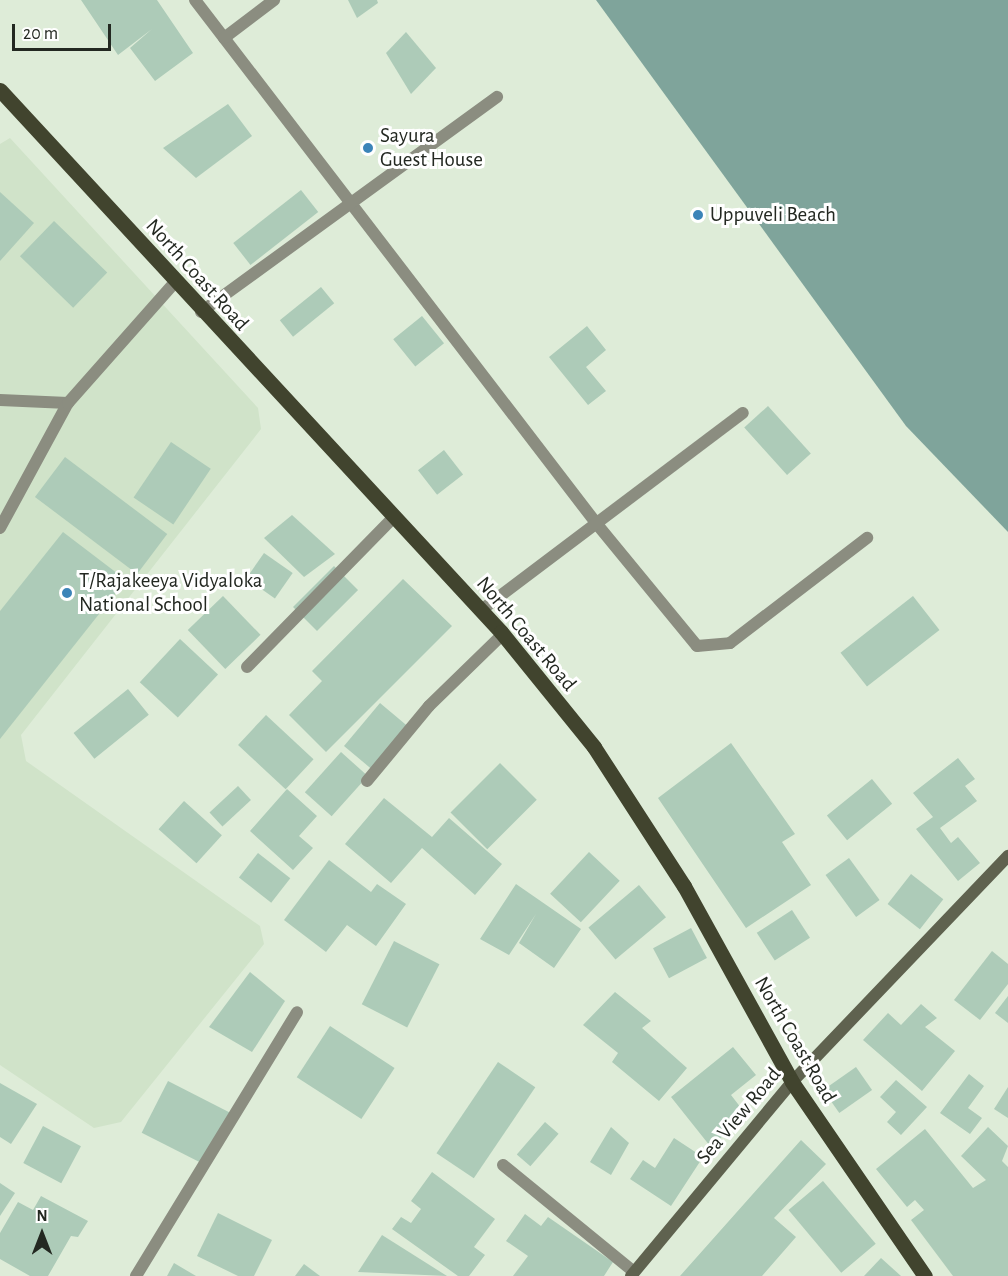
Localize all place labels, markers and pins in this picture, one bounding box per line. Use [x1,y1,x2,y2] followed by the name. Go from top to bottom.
[380,123,483,173] place label: Sayura Guest House
[361,141,375,155] marker: Sayura Guest House
[710,202,836,228] place label: Uppuveli Beach
[691,208,705,222] marker: Uppuveli Beach
[79,568,262,618] place label: T/Rajakeeya Vidyaloka National School
[60,586,74,600] marker: T/Rajakeeya Vidyaloka National School

